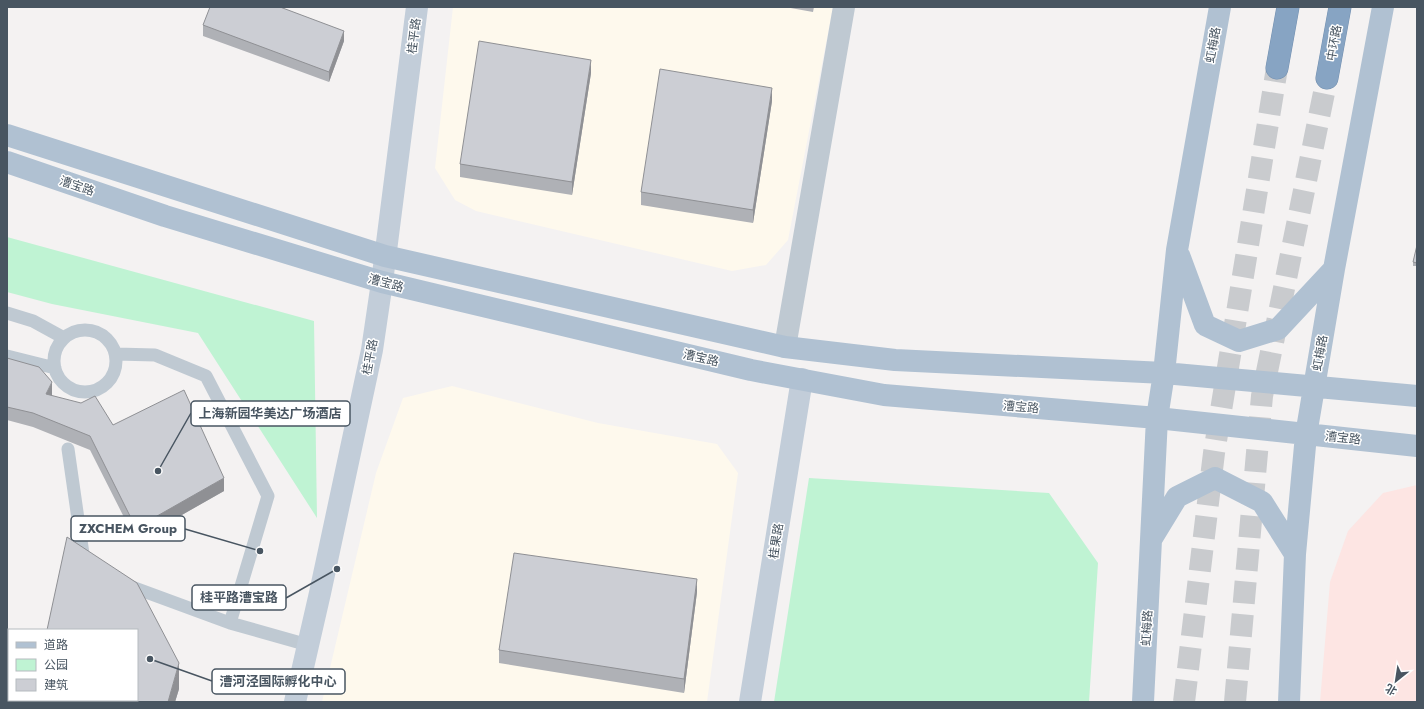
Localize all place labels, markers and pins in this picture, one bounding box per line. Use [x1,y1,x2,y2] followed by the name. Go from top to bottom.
[191,401,350,426] callout: 上海新园华美达广场酒店
[71,516,185,541] callout: ZXCHEM Group
[192,585,286,610] callout: 桂平路漕宝路
[212,669,345,694] callout: 漕河泾国际孵化中心

